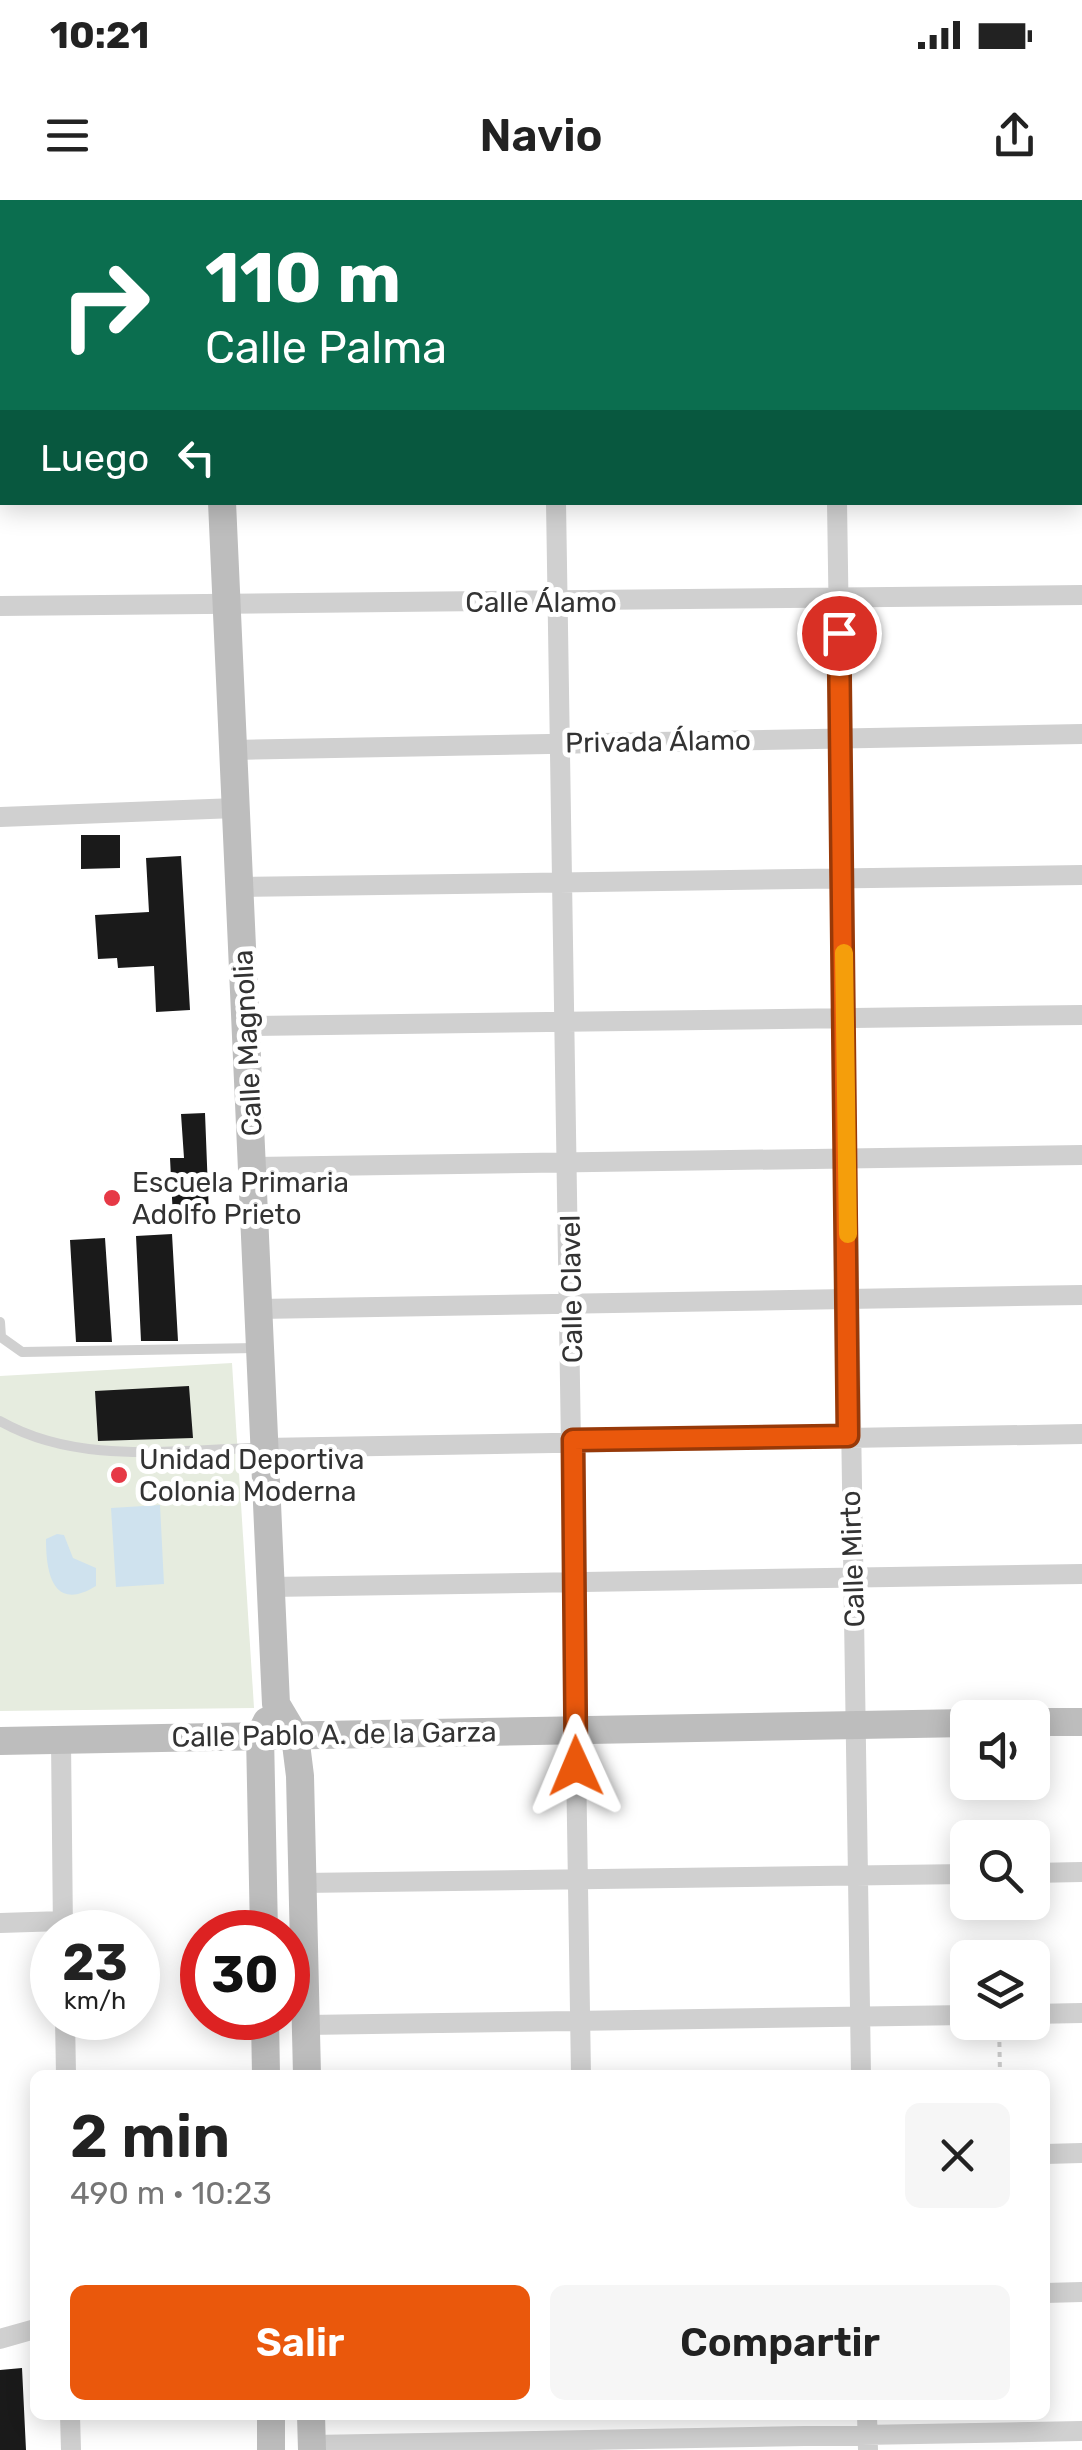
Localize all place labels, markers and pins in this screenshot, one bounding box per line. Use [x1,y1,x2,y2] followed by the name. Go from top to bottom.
[797,591,882,676] pin
[132,1166,349,1231] place label: Escuela Primaria Adolfo Prieto
[101,1187,123,1209] marker: Escuela Primaria Adolfo Prieto
[139,1443,365,1508] place label: Unidad Deportiva Colonia Moderna
[108,1464,130,1486] marker: Unidad Deportiva Colonia Moderna

